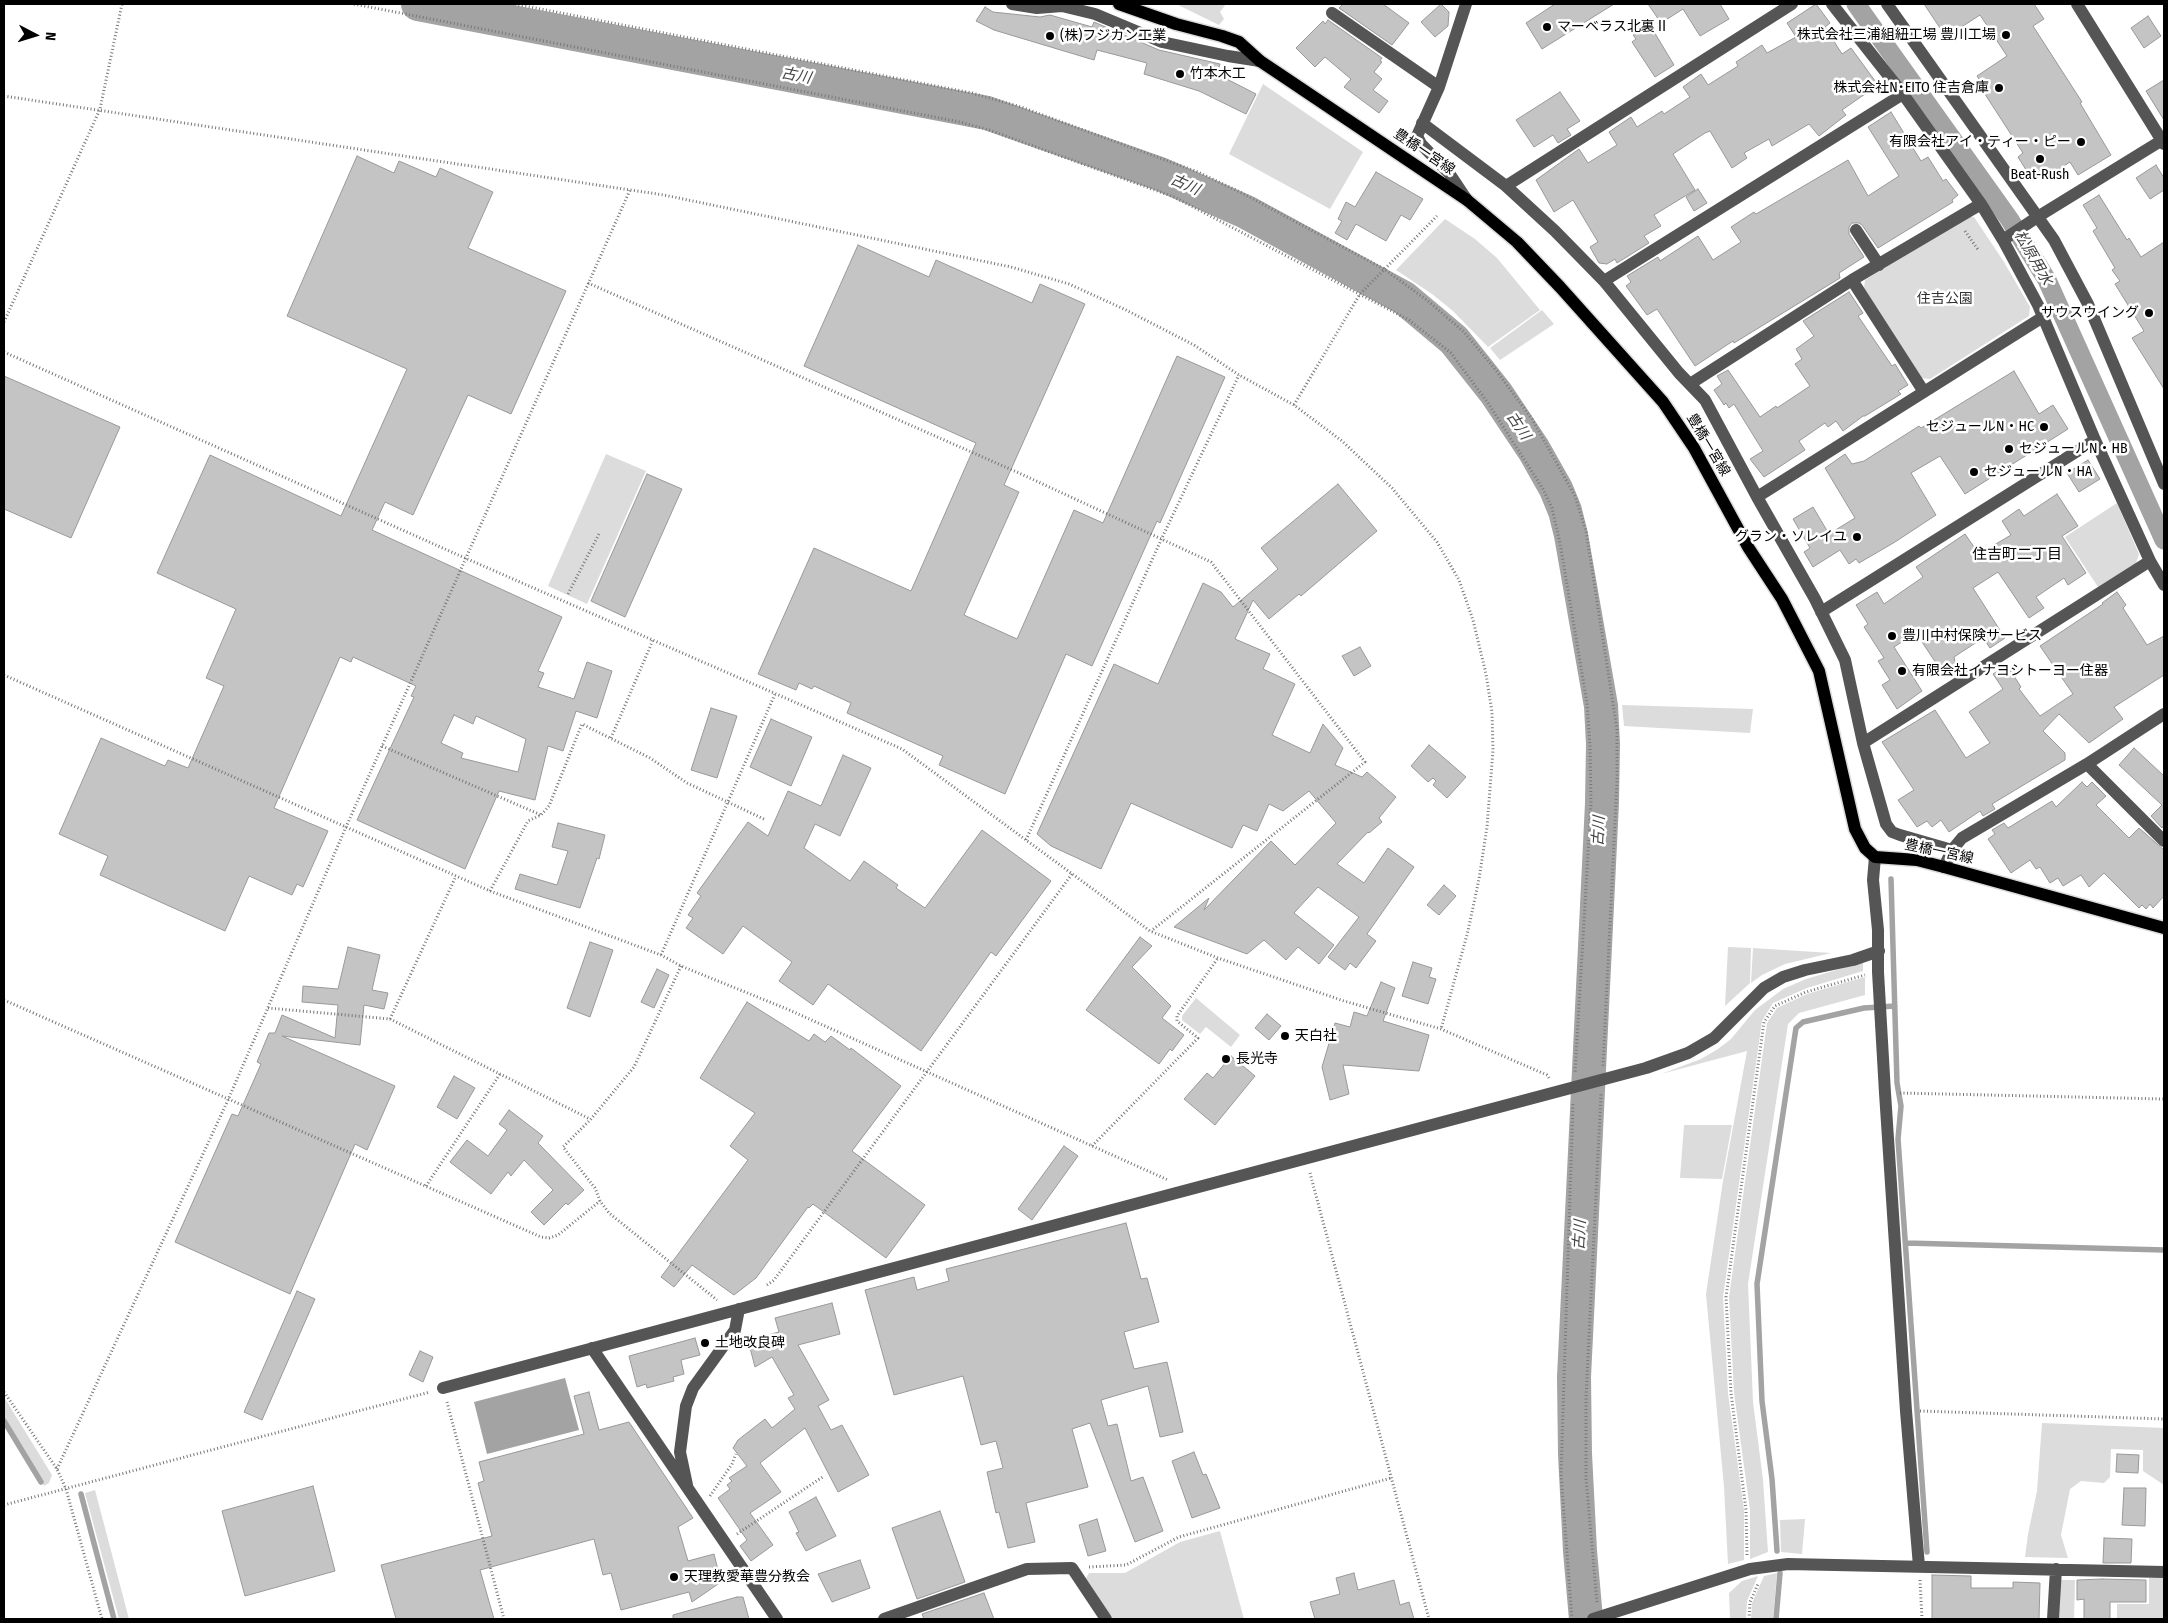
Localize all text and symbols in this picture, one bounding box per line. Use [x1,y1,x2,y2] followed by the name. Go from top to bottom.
[10,10,60,60] north arrow
[1557,19,1669,35] place label: マーベラス北裏Ⅱ
[1541,21,1553,33] marker: マーベラス北裏Ⅱ
[1797,27,1996,43] place label: 株式会社三浦組紐工場 豊川工場
[1060,28,1166,44] place label: (株)フジカン工業
[2000,29,2012,41] marker: 株式会社三浦組紐工場 豊川工場
[1044,30,1056,42] marker: (株)フジカン工業
[42,31,59,41] text: N
[780,64,812,88] water label: 古川
[1190,66,1246,82] place label: 竹本木工
[1174,68,1186,80] marker: 竹本木工
[1833,80,1989,96] place label: 株式会社N･EITO 住吉倉庫
[1993,82,2005,94] marker: 株式会社N･EITO 住吉倉庫
[1390,125,1458,179] street label: 豊橋一宮線
[1889,134,2071,150] place label: 有限会社アイ・ティー・ピー
[2075,136,2087,148] marker: 有限会社アイ・ティー・ピー
[2034,153,2046,165] marker: Beat-Rush
[2011,167,2069,183] place label: Beat-Rush
[1168,171,1202,199] water label: 古川
[2010,228,2056,288] water label: 松原用水
[1917,291,1973,307] park label: 住吉公園
[2041,305,2139,321] place label: サウスウイング
[2143,307,2155,319] marker: サウスウイング
[1502,409,1534,443] water label: 古川
[1683,411,1733,479] street label: 豊橋一宮線
[1926,419,2034,435] place label: セジュールN・HC
[2038,421,2050,433] marker: セジュールN・HC
[2019,441,2128,457] place label: セジュールN・HB
[2003,443,2015,455] marker: セジュールN・HB
[1984,464,2092,480] place label: セジュールN・HA
[1968,466,1980,478] marker: セジュールN・HA
[1735,529,1847,545] place label: グラン・ソレイユ
[1851,531,1863,543] marker: グラン・ソレイユ
[1972,546,2062,564] district label: 住吉町二丁目
[1902,628,2042,644] place label: 豊川中村保険サービス
[1886,630,1898,642] marker: 豊川中村保険サービス
[1912,663,2108,679] place label: 有限会社イナヨシトーヨー住器
[1896,665,1908,677] marker: 有限会社イナヨシトーヨー住器
[1589,816,1609,846] water label: 古川
[1903,837,1975,867] street label: 豊橋一宮線
[1295,1028,1337,1044] place label: 天白社
[1279,1030,1291,1042] marker: 天白社
[1236,1051,1278,1067] place label: 長光寺
[1220,1053,1232,1065] marker: 長光寺
[1570,1220,1590,1250] water label: 古川
[715,1335,785,1351] place label: 土地改良碑
[699,1337,711,1349] marker: 土地改良碑
[684,1569,810,1585] place label: 天理教愛華豊分教会
[668,1571,680,1583] marker: 天理教愛華豊分教会

